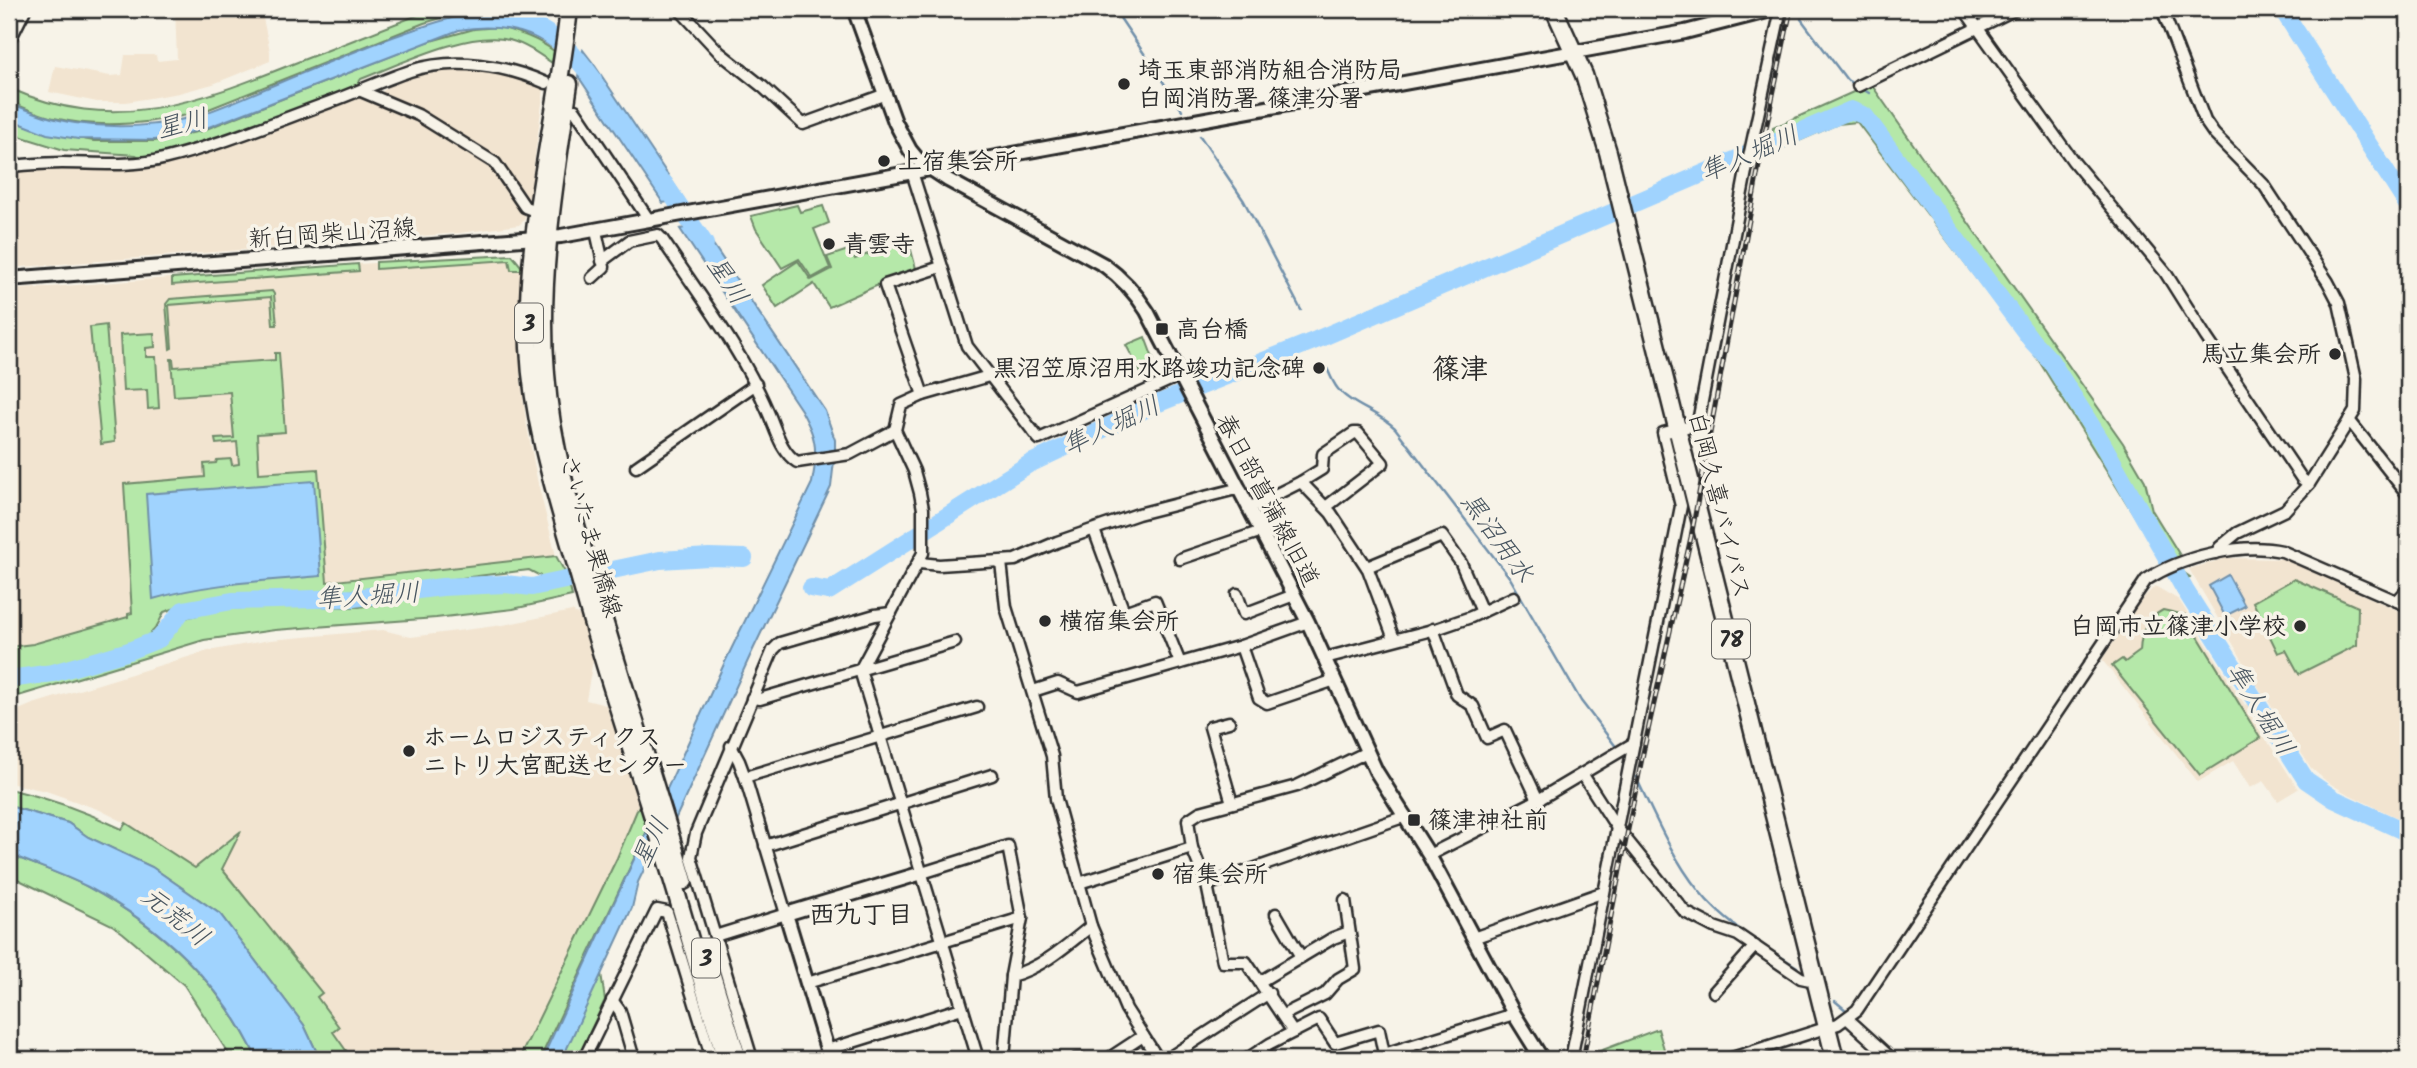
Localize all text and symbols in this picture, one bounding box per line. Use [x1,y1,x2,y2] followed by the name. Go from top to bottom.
[1138,52,1402,119] place label: 埼玉東部消防組合消防局 白岡消防署 篠津分署
[1116,76,1132,92] marker: 埼玉東部消防組合消防局 白岡消防署 篠津分署
[152,98,213,152] water label: 星川
[1694,115,1806,194] water label: 隼人堀川
[898,143,1018,182] place label: 上宿集会所
[876,153,892,169] marker: 上宿集会所
[247,209,417,260] street label: 新白岡柴山沼線
[843,226,915,265] place label: 青雲寺
[821,236,837,252] marker: 青雲寺
[694,248,758,314] water label: 星川
[515,304,543,342] road number: 3
[1176,311,1248,350] place label: 高台橋
[1154,321,1170,337] marker: 高台橋
[2201,336,2321,375] place label: 馬立集会所
[2327,346,2343,362] marker: 馬立集会所
[1432,348,1488,393] district label: 篠津
[993,350,1305,389] place label: 黒沼笠原沼用水路竣功記念碑
[1311,360,1327,376] marker: 黒沼笠原沼用水路竣功記念碑
[1056,386,1168,468] water label: 隼人堀川
[1204,407,1329,595] street label: 春日部菖蒲線旧道
[1676,408,1761,603] street label: 白岡久喜バイパス
[548,451,631,622] street label: さいたま栗橋線
[1449,484,1544,593] water label: 黒沼用水
[315,572,421,622] water label: 隼人堀川
[1059,603,1179,642] place label: 横宿集会所
[2070,608,2286,647] place label: 白岡市立篠津小学校
[1037,613,1053,629] marker: 横宿集会所
[2292,618,2308,634] marker: 白岡市立篠津小学校
[1712,620,1750,659] road number: 78
[2214,655,2305,765] water label: 隼人堀川
[423,719,687,786] place label: ホームロジスティクス ニトリ大宮配送センター
[401,743,417,759] marker: ホームロジスティクス ニトリ大宮配送センター
[1428,802,1548,841] place label: 篠津神社前
[622,810,682,875] water label: 星川
[1406,812,1422,828] marker: 篠津神社前
[1172,856,1268,895] place label: 宿集会所
[1150,866,1166,882] marker: 宿集会所
[131,877,218,958] water label: 元荒川
[809,895,913,937] district label: 西九丁目
[692,939,720,978] road number: 3

